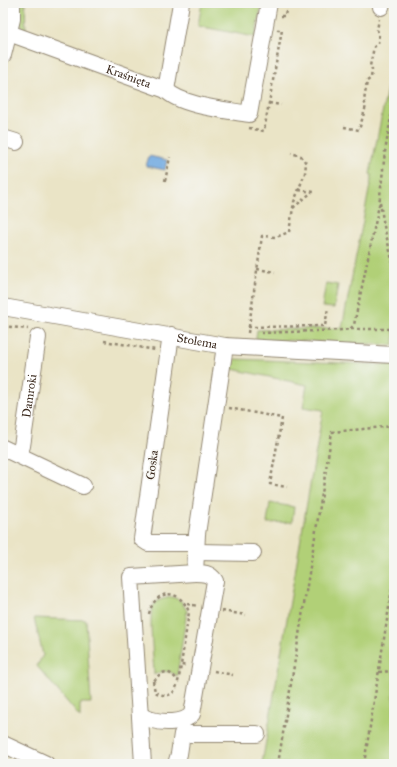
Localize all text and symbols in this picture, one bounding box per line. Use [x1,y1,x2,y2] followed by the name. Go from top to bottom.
[104,62,154,91] street label: Kraśnięta
[176,331,219,352] street label: Stolema
[19,372,40,419] street label: Damroki
[143,448,161,481] street label: Goska

